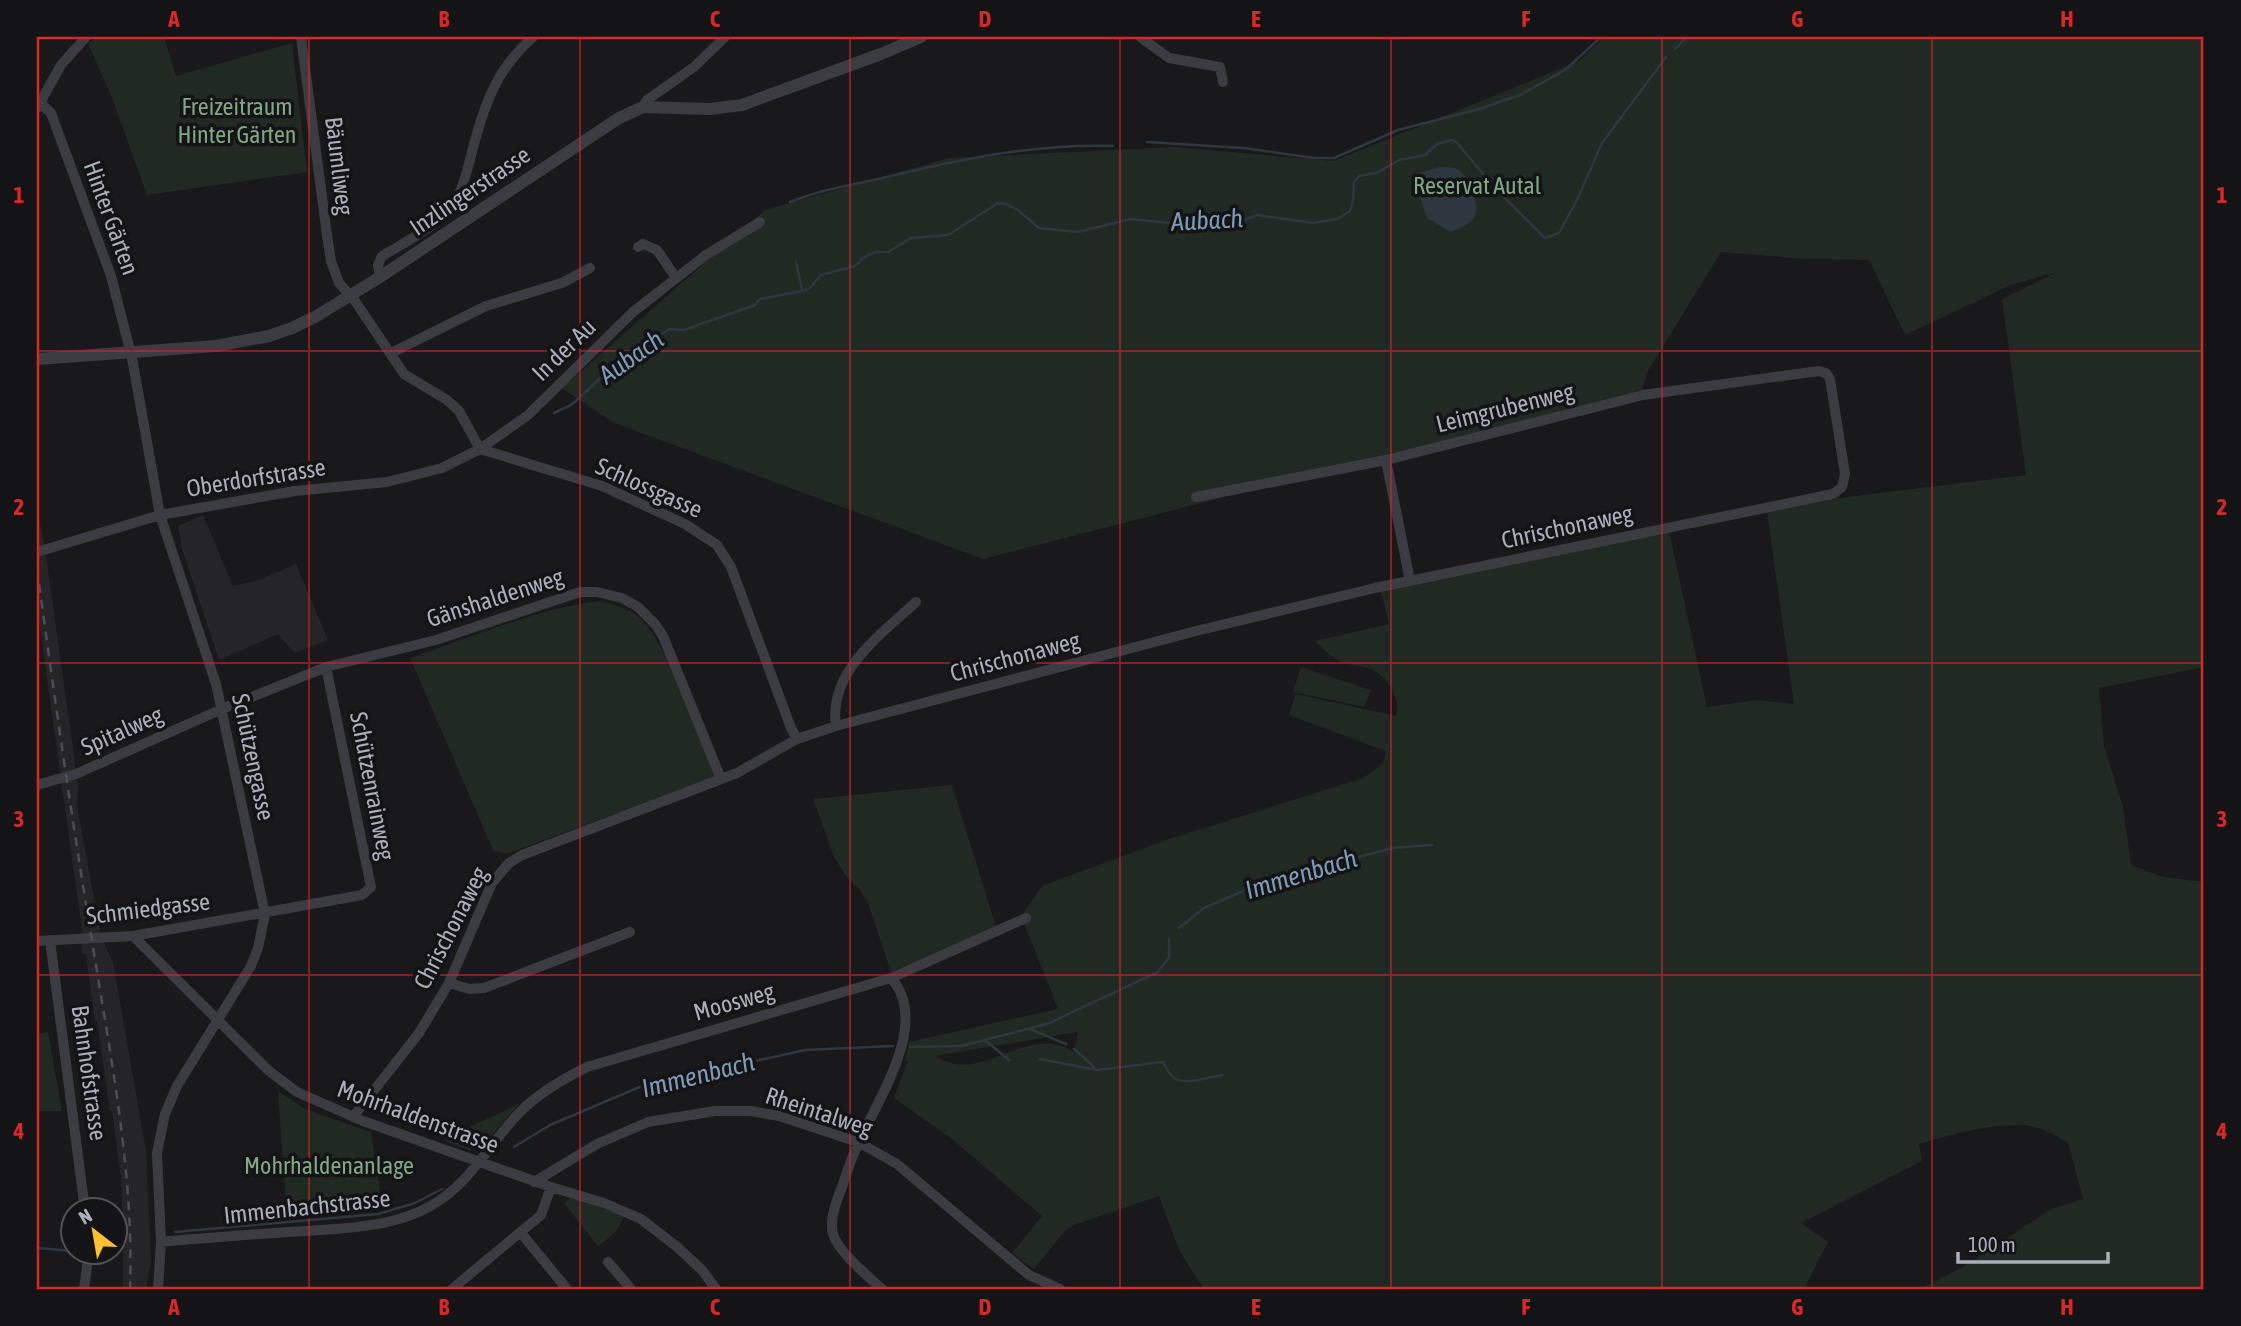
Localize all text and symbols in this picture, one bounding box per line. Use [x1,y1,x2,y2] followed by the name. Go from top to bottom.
[167,6,180,32] text: A
[439,6,450,32] text: B
[710,6,721,32] text: C
[979,6,992,32] text: D
[1251,6,1261,32] text: E
[1521,6,1531,32] text: F
[1791,6,1803,32] text: G
[2060,6,2074,32] text: H
[178,93,296,148] park label: Freizeitraum Hinter Gärten
[320,115,359,217] street label: Bäumliweg
[405,141,535,241] street label: Inzlingerstrasse
[78,157,145,278] street label: Hinter Gärten
[1413,172,1542,199] park label: Reservat Autal
[14,182,25,208] text: 1
[2217,182,2228,208] text: 1
[1169,203,1244,237] water label: Aubach
[527,313,601,386] street label: In der Au
[592,324,669,390] water label: Aubach
[1433,377,1577,438] street label: Leimgrubenweg
[592,452,707,523] street label: Schlossgasse
[184,453,327,502] street label: Oberdorfstrasse
[14,494,24,520] text: 2
[2217,494,2227,520] text: 2
[1499,499,1636,554] street label: Chrischonaweg
[423,563,567,632] street label: Gänshaldenweg
[947,626,1083,687] street label: Chrischonaweg
[227,691,280,823] street label: Schützengasse
[77,700,167,760] street label: Spitalweg
[345,710,400,863] street label: Schützenrainweg
[14,806,24,832] text: 3
[2217,806,2227,832] text: 3
[1242,843,1361,905] water label: Immenbach
[408,862,493,993] street label: Chrischonaweg
[85,888,211,929] street label: Schmiedgasse
[691,977,778,1026] street label: Moosweg
[67,1004,112,1142] street label: Bahnhofstrasse
[639,1046,758,1103] water label: Immenbach
[334,1075,503,1158] street label: Mohrhaldenstrasse
[762,1082,877,1142] street label: Rheintalweg
[13,1118,25,1144] text: 4
[2216,1118,2228,1144] text: 4
[244,1152,414,1179] park label: Mohrhaldenanlage
[222,1184,392,1229] street label: Immenbachstrasse
[60,1196,130,1266] north arrow
[75,1204,96,1229] text: N
[1958,1221,2108,1265] scale bar
[1968,1232,2016,1256] text: 100 m
[167,1294,180,1320] text: A
[439,1294,450,1320] text: B
[710,1294,721,1320] text: C
[979,1294,992,1320] text: D
[1251,1294,1261,1320] text: E
[1521,1294,1531,1320] text: F
[1791,1294,1803,1320] text: G
[2060,1294,2074,1320] text: H

